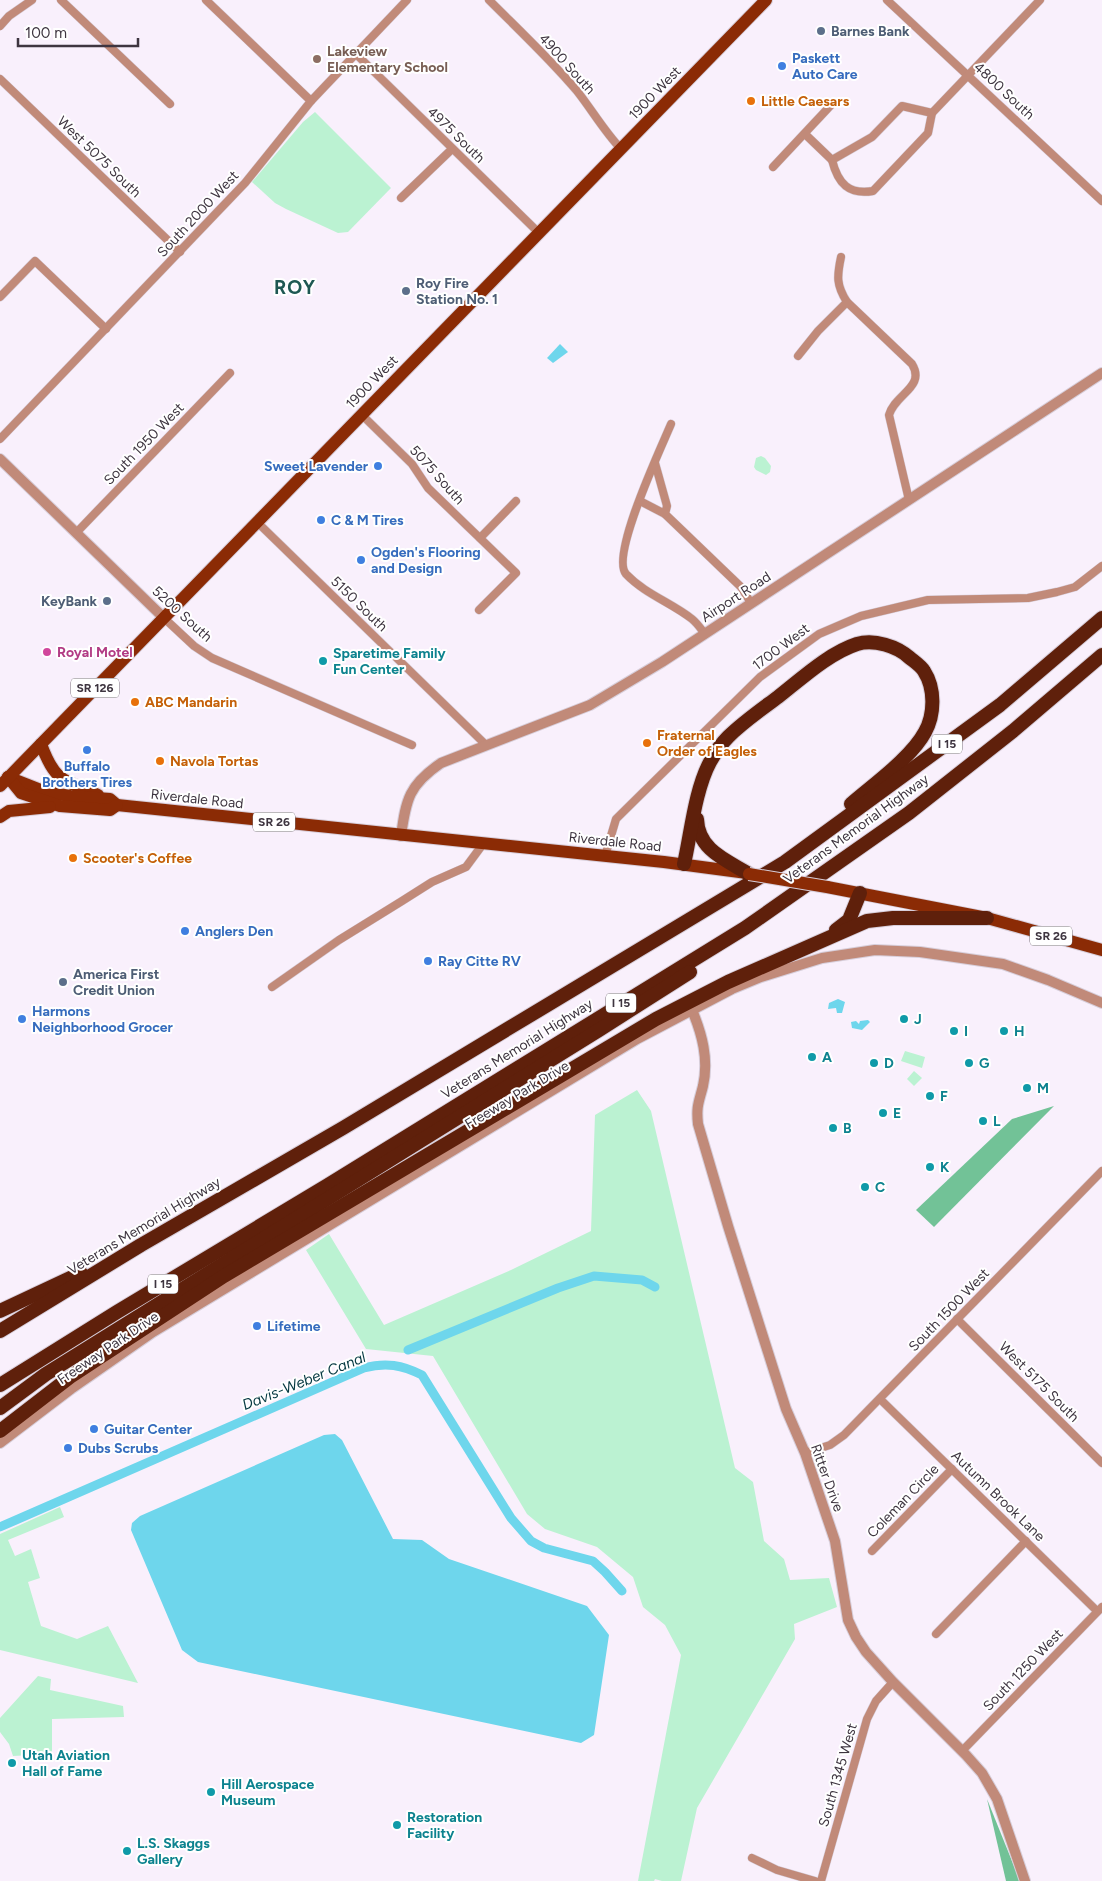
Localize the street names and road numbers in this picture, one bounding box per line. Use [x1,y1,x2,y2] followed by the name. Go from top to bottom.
[535,30,599,98] street label: 4900 South
[970,59,1038,123] street label: 4800 South
[625,63,685,123] street label: 1900 West
[424,103,488,167] street label: 4975 South
[54,113,144,201] street label: West 5075 South
[154,167,242,261] street label: South 2000 West
[342,352,402,412] street label: 1900 West
[101,399,187,489] street label: South 1950 West
[406,442,468,508] street label: 5075 South
[698,568,774,626] street label: Airport Road
[327,573,391,635] street label: 5150 South
[148,583,216,646] street label: 5200 South
[749,620,813,674] street label: 1700 West
[71,678,119,698] road number: SR 126
[932,734,962,754] road number: I 15
[780,770,932,887] street label: Veterans Memorial Highway
[150,786,244,812] street label: Riverdale Road
[253,812,295,832] road number: SR 26
[568,829,662,855] street label: Riverdale Road
[1030,926,1072,946] road number: SR 26
[606,994,636,1012] road number: I 15
[438,995,596,1103] street label: Veterans Memorial Highway
[462,1057,572,1133] street label: Freeway Park Drive
[64,1173,224,1278] street label: Veterans Memorial Highway
[905,1265,993,1355] street label: South 1500 West
[148,1274,178,1294] road number: I 15
[54,1308,162,1388] street label: Freeway Park Drive
[995,1338,1083,1426] street label: West 5175 South
[807,1442,847,1514] street label: Ritter Drive
[948,1447,1048,1545] street label: Autumn Brook Lane
[864,1460,943,1541] street label: Coleman Circle
[980,1625,1066,1715] street label: South 1250 West
[815,1721,861,1829] street label: South 1345 West

